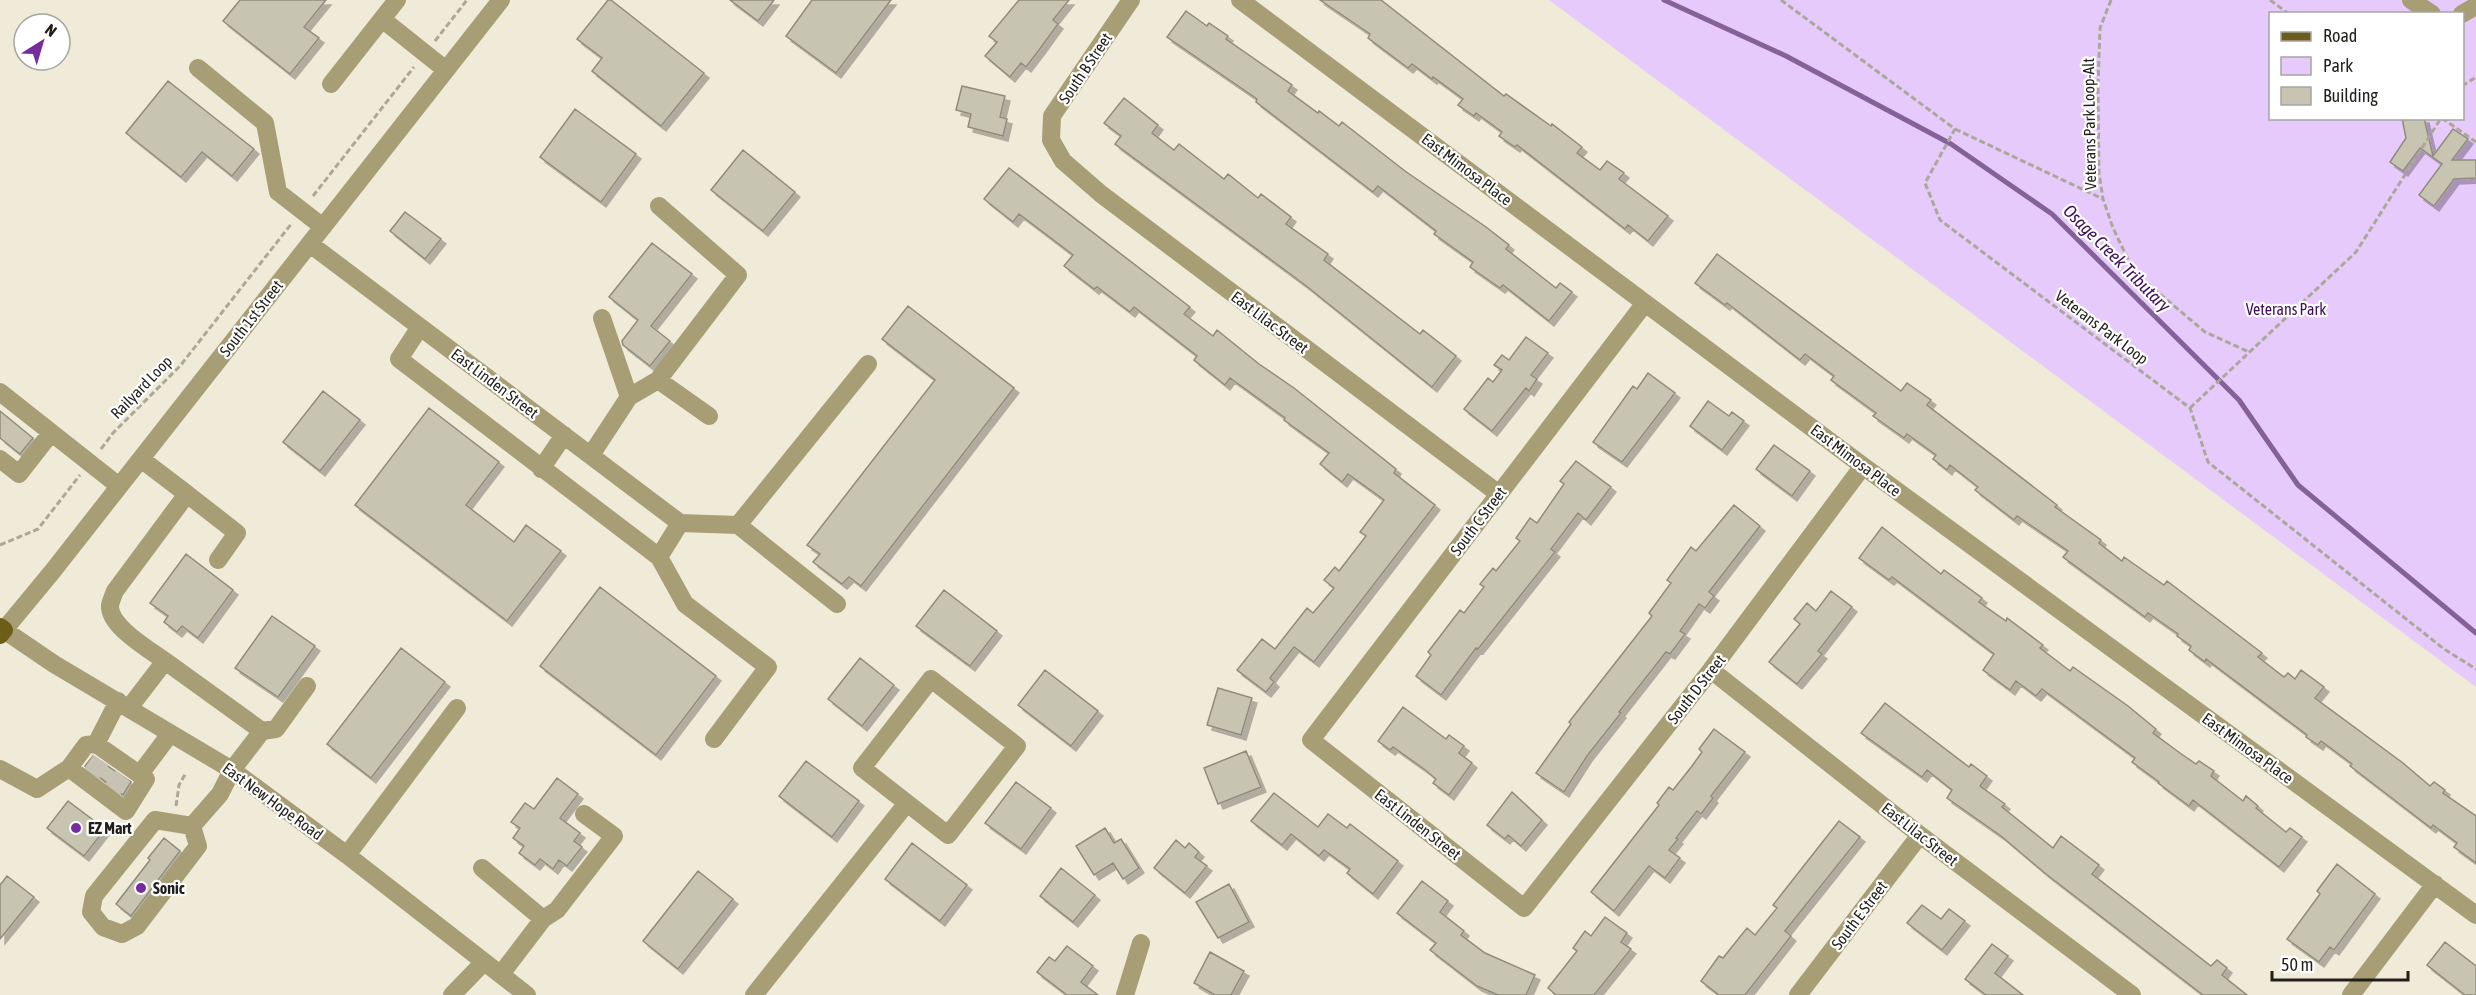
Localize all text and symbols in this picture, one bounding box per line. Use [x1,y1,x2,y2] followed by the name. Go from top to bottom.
[12,12,72,72] north arrow
[2269,12,2464,120] legend
[42,20,60,40] text: N
[2323,25,2357,46] text: Road
[1055,29,1115,107] street label: South B Street
[2323,55,2353,76] text: Park
[2079,57,2100,190] street label: Veterans Park Loop-Alt
[2323,85,2378,106] text: Building
[1418,129,1516,209] street label: East Mimosa Place
[2059,200,2175,316] water label: Osage Creek Tributary
[216,276,287,360] street label: South 1st Street
[2051,286,2152,369] street label: Veterans Park Loop
[1228,287,1312,357] street label: East Lilac Street
[2246,300,2326,318] park label: Veterans Park
[448,344,542,422] street label: East Linden Street
[107,352,176,423] street label: Railyard Loop
[1807,420,1905,500] street label: East Mimosa Place
[1446,483,1510,559] street label: South C Street
[1663,651,1729,727] street label: South D Street
[2199,709,2297,787] street label: East Mimosa Place
[219,759,327,844] street label: East New Hope Road
[1371,785,1465,863] street label: East Linden Street
[1878,799,1962,869] street label: East Lilac Street
[88,819,132,837] place label: EZ Mart
[69,821,83,835] marker: EZ Mart
[1828,877,1891,953] street label: South E Street
[153,879,185,897] place label: Sonic
[134,881,148,895] marker: Sonic
[2272,944,2408,982] scale bar
[2281,954,2313,975] text: 50 m

